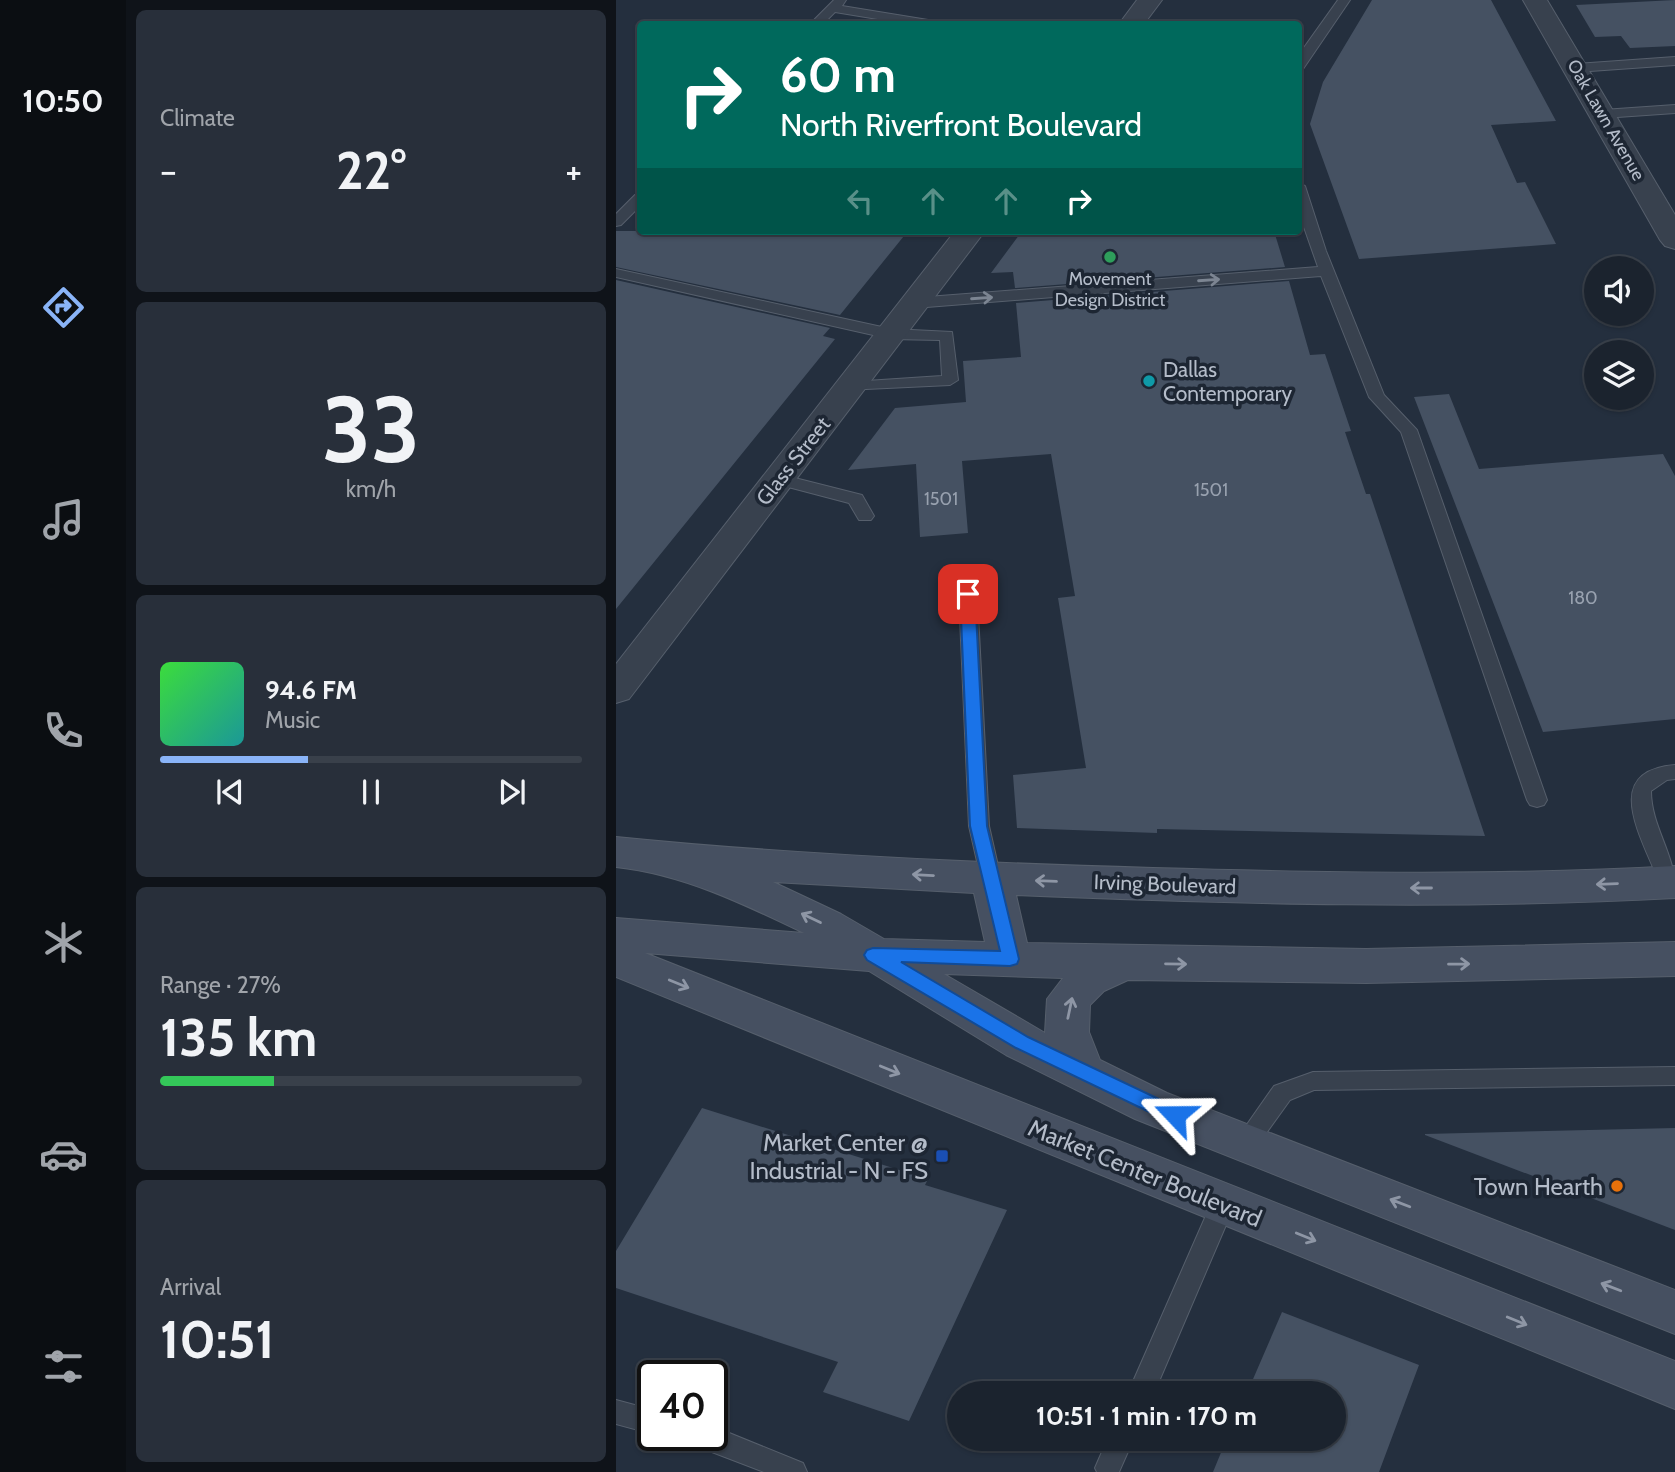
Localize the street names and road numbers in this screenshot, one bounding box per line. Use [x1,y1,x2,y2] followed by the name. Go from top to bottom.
[1562,56,1650,184] street label: Oak Lawn Avenue
[751,412,835,510] street label: Glass Street
[1093,869,1237,899] street label: Irving Boulevard
[1024,1113,1266,1233] street label: Market Center Boulevard

